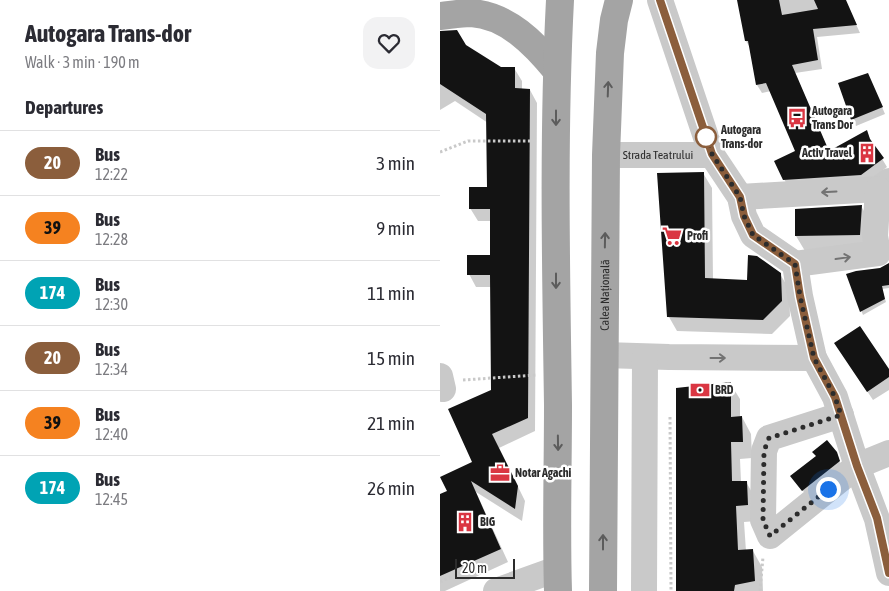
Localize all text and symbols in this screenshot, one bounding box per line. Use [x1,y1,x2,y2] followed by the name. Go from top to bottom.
[363,17,415,69] button: heart
[25,20,191,47] text: Autogara Trans-dor
[25,53,139,71] text: Walk · 3 min · 190 m
[604,81,613,97] one-way arrow
[25,96,103,118] text: Departures
[811,104,853,132] place label: Autogara Trans Dor
[786,107,808,129] bus stop icon: Autogara Trans Dor
[551,110,561,126] one-way arrow
[720,123,763,151] place label: Autogara Trans-dor
[695,126,717,148] marker: Autogara Trans-dor
[856,142,878,164] building icon: Activ Travel
[95,143,120,165] text: Bus
[801,146,853,160] place label: Activ Travel
[623,148,693,162] street label: Strada Teatrului
[44,152,61,173] text: 20
[376,152,415,174] text: 3 min
[95,165,128,183] text: 12:22
[821,187,837,196] one-way arrow
[95,208,120,230] text: Bus
[44,217,61,238] text: 39
[376,217,415,239] text: 9 min
[661,225,683,247] supermarket icon: Profi
[687,229,708,243] place label: Profi
[95,230,128,248] text: 12:28
[600,232,610,248] one-way arrow
[835,253,851,263] one-way arrow
[598,259,612,331] street label: Calea Națională
[551,272,561,289] one-way arrow
[95,273,120,295] text: Bus
[40,282,65,303] text: 174
[367,282,415,304] text: 11 min
[95,295,128,313] text: 12:30
[95,338,120,360] text: Bus
[44,347,61,368] text: 20
[367,347,415,369] text: 15 min
[710,353,726,363] one-way arrow
[95,360,128,378] text: 12:34
[689,379,711,401] bank icon: BRD
[715,383,734,397] place label: BRD
[95,403,120,425] text: Bus
[44,412,61,433] text: 39
[367,412,415,434] text: 21 min
[95,425,128,443] text: 12:40
[553,435,563,451] one-way arrow
[489,462,511,484] office icon: Notar Agachi
[515,466,572,480] place label: Notar Agachi
[95,468,120,490] text: Bus
[40,477,65,498] text: 174
[367,477,415,499] text: 26 min
[816,477,841,502] your location
[95,490,128,508] text: 12:45
[454,511,476,533] building icon: BIG
[480,515,496,529] place label: BIG
[598,535,608,551] one-way arrow
[455,556,515,579] scale bar
[462,560,487,576] text: 20 m

